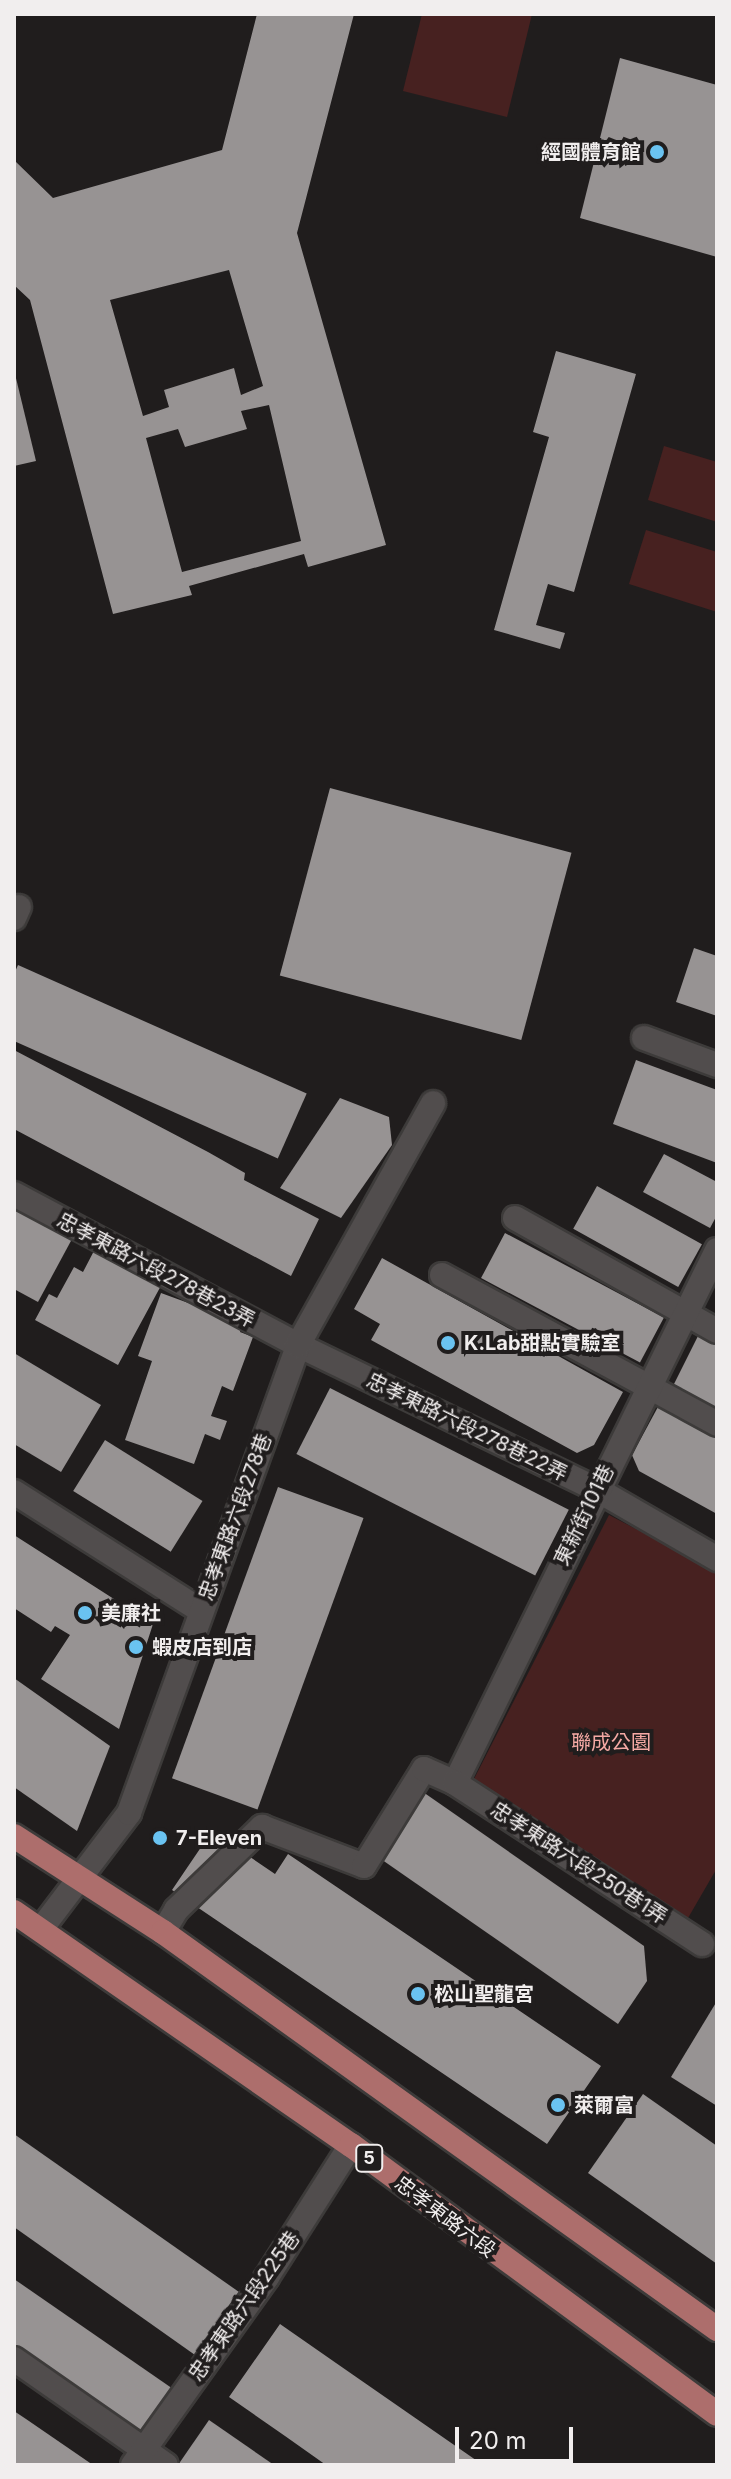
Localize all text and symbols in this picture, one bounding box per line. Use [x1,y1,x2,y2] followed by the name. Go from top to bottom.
[541,140,641,164] place label: 經國體育館
[648,143,666,161] marker: 經國體育館
[53,1208,259,1332] street label: 忠孝東路六段278巷23弄
[464,1331,621,1355] place label: K.Lab甜點實驗室
[439,1334,457,1352] marker: K.Lab甜點實驗室
[363,1368,571,1486] street label: 忠孝東路六段278巷22弄
[194,1430,276,1604] street label: 忠孝東路六段278巷
[549,1461,619,1569] street label: 東新街101巷
[101,1601,161,1625] place label: 美廉社
[76,1604,94,1622] marker: 美廉社
[152,1635,252,1659] place label: 蝦皮店到店
[127,1638,145,1656] marker: 蝦皮店到店
[571,1730,651,1754] park label: 聯成公園
[486,1797,672,1929] street label: 忠孝東路六段250巷1弄
[176,1826,262,1850] place label: 7-Eleven
[151,1829,169,1847] marker: 7-Eleven
[434,1982,534,2006] place label: 松山聖龍宮
[409,1985,427,2003] marker: 松山聖龍宮
[574,2093,634,2117] place label: 萊爾富
[549,2096,567,2114] marker: 萊爾富
[355,2144,383,2172] road number: 5
[390,2171,500,2263] street label: 忠孝東路六段
[184,2227,304,2385] street label: 忠孝東路六段225巷
[459,2411,577,2461] scale bar
[469,2426,527,2455] text: 20 m

